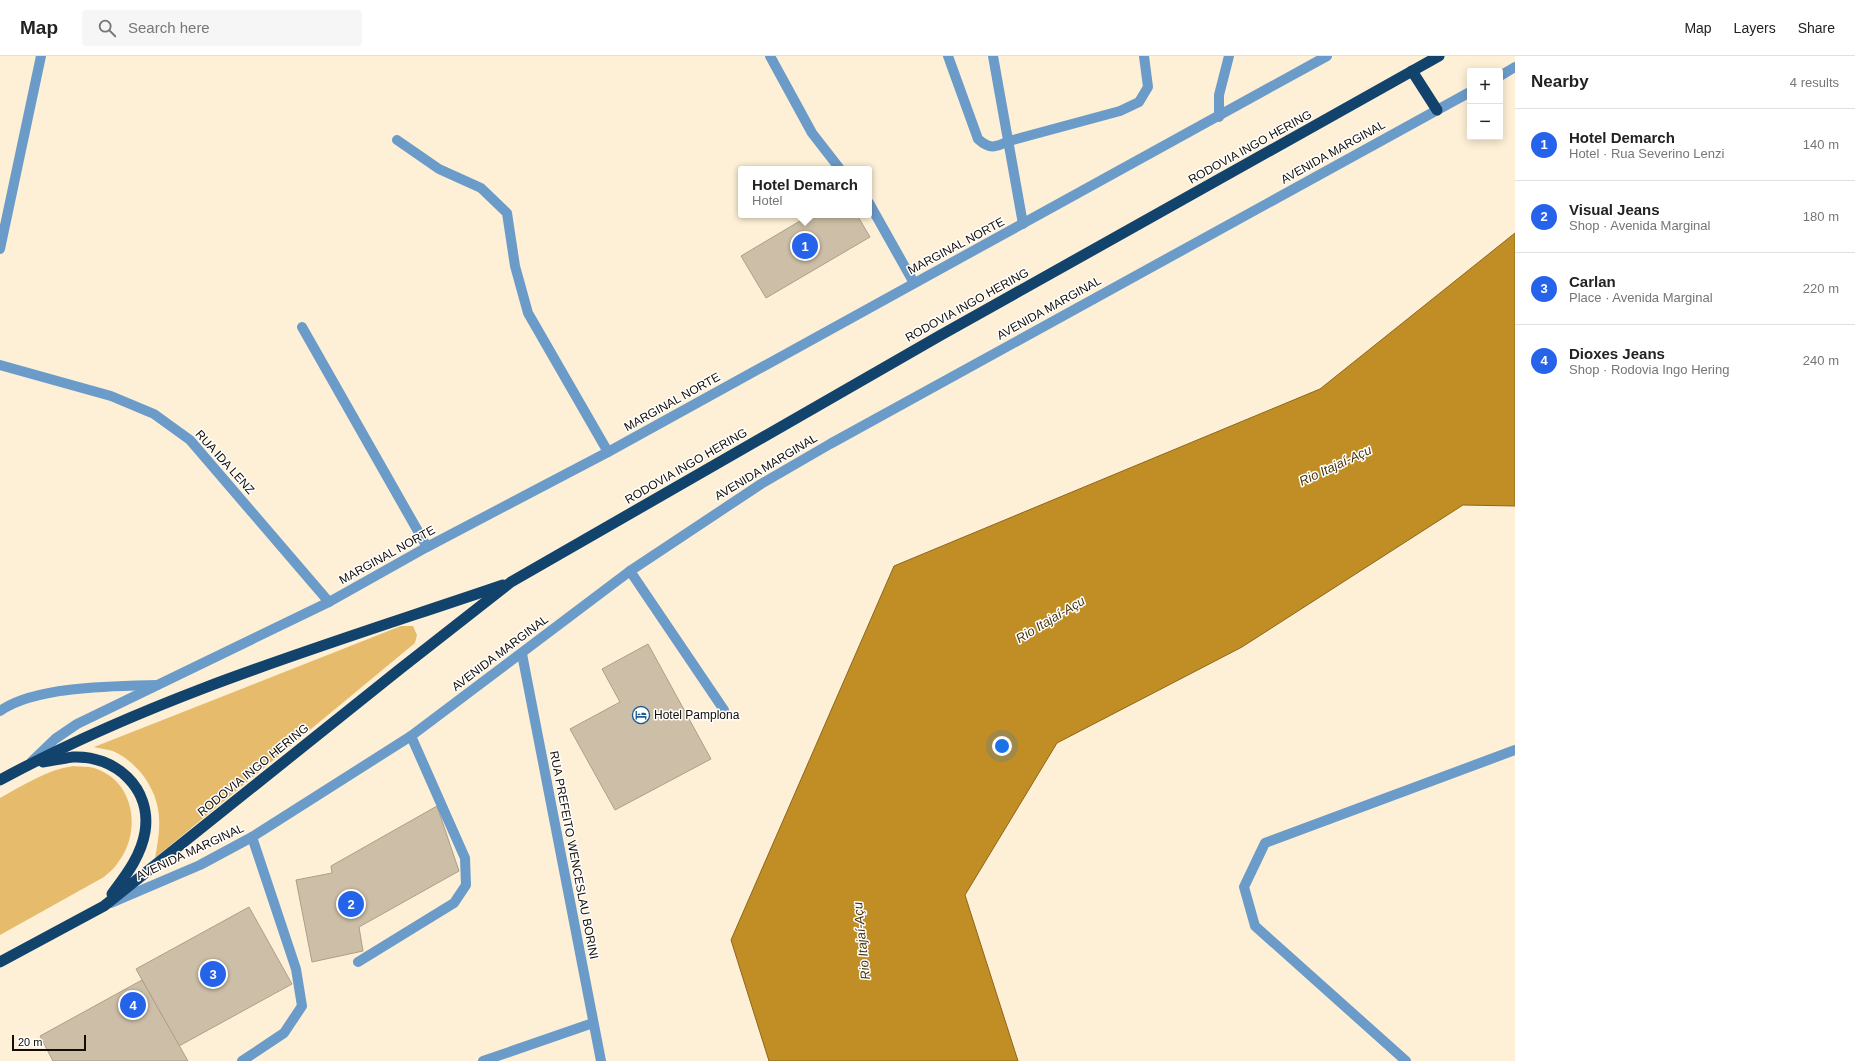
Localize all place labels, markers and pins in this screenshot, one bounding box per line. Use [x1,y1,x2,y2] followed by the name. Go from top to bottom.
[792,231,818,261] pin: 1
[631,705,651,725] hotel icon: Hotel Pamplona
[654,708,740,722] place label: Hotel Pamplona
[338,889,364,919] pin: 2
[200,959,226,989] pin: 3
[120,990,146,1020] pin: 4

